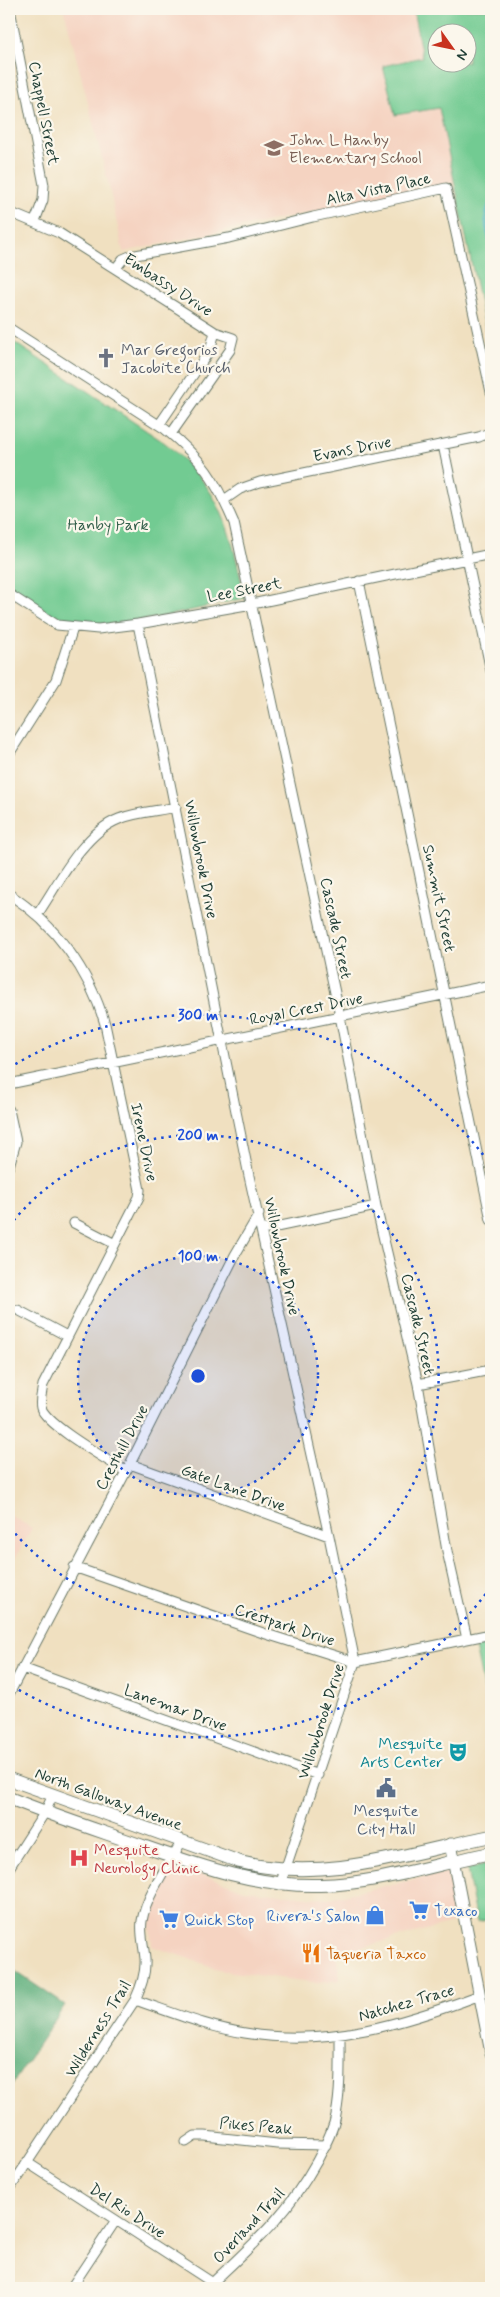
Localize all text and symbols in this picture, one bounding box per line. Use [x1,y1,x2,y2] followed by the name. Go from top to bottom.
[428,22,478,72] north arrow
[452,46,472,63] text: N
[23,60,64,167] street label: Chappell Street
[289,130,422,169] place label: John L Hanby Elementary School
[263,137,285,159] school or university icon: John L Hanby Elementary School
[324,168,433,211] street label: Alta Vista Place
[120,249,217,322] street label: Embassy Drive
[121,340,231,379] place label: Mar Gregorios Jacobite Church
[95,347,117,369] church icon: Mar Gregorios Jacobite Church
[311,432,393,467] street label: Evans Drive
[67,515,149,536] park label: Hanby Park
[205,573,284,608] street label: Lee Street
[179,798,222,920] street label: Willowbrook Drive
[417,843,460,954] street label: Summit Street
[315,876,357,981] street label: Cascade Street
[248,988,365,1031] street label: Royal Crest Drive
[178,1006,218,1026] text: 300 m
[125,1101,162,1184] street label: Irene Drive
[178,1126,219,1146] text: 200 m
[259,1195,304,1317] street label: Willowbrook Drive
[178,1247,218,1267] text: 100 m
[396,1272,439,1377] street label: Cascade Street
[189,1367,207,1385] centre of rings
[91,1401,154,1494] street label: Cresthill Drive
[178,1460,289,1517] street label: Gate Lane Drive
[232,1599,338,1652] street label: Crestpark Drive
[293,1661,350,1782] street label: Willowbrook Drive
[121,1680,230,1737] street label: Lanemar Drive
[360,1734,443,1773] place label: Mesquite Arts Center
[447,1741,469,1763] theatre icon: Mesquite Arts Center
[32,1763,185,1836] street label: North Galloway Avenue
[375,1777,397,1799] public building icon: Mesquite City Hall
[354,1801,419,1840] place label: Mesquite City Hall
[94,1840,200,1880] place label: Mesquite Neurology Clinic
[68,1847,90,1869] hospital icon: Mesquite Neurology Clinic
[408,1899,430,1921] supermarket icon: Texaco
[434,1901,478,1922] place label: Texaco
[364,1904,386,1926] shop icon: Rivera's Salon
[266,1906,360,1927] place label: Rivera's Salon
[158,1908,180,1930] supermarket icon: Quick Stop
[184,1910,254,1931] place label: Quick Stop
[300,1942,322,1964] restaurant icon: Taqueria Taxco
[326,1944,427,1965] place label: Taqueria Taxco
[60,1976,136,2081] street label: Wilderness Trail
[356,1980,457,2027] street label: Natchez Trace
[218,2113,293,2140] street label: Pikes Peak
[85,2179,169,2244] street label: Del Rio Drive
[209,2184,290,2268] street label: Overland Trail

